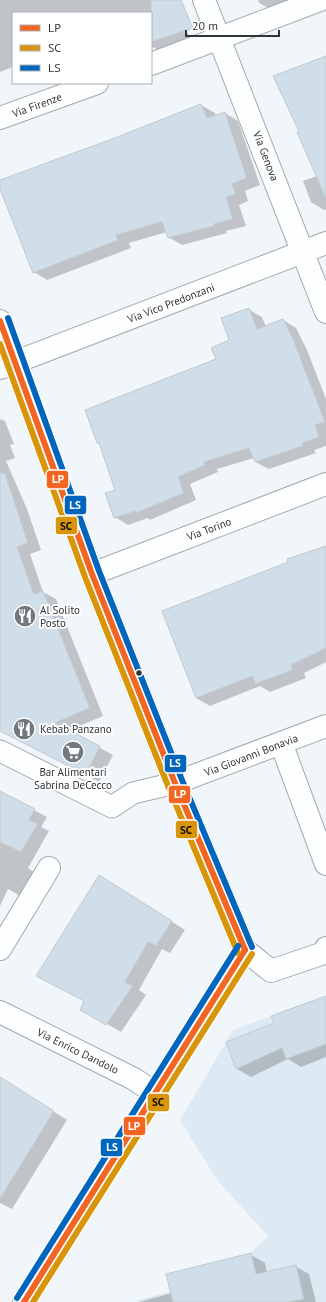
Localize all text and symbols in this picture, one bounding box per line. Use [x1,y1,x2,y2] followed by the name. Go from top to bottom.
[12,12,152,84] legend
[186,12,279,38] scale bar
[192,18,218,33] text: 20 m
[48,20,61,35] text: LP
[48,40,61,55] text: SC
[48,60,61,75] text: LS
[9,89,64,121] street label: Via Firenze
[250,128,282,183] street label: Via Genova
[124,280,217,326] street label: Via Vico Predonzani
[46,470,69,489] line badge: LP
[52,472,65,486] text: LP
[64,495,87,515] line badge: LS
[69,498,81,512] text: LS
[184,514,233,544] street label: Via Torino
[55,516,78,535] line badge: SC
[60,519,72,533] text: SC
[12,603,38,629] restaurant icon: Al Solito Posto
[40,603,80,630] place label: Al Solito Posto
[134,668,144,678] unlabelled marker
[11,716,37,742] restaurant icon: Kebab Panzano
[40,722,112,736] place label: Kebab Panzano
[201,731,300,780] street label: Via Giovanni Bonavia
[60,739,86,765] supermarket icon: Bar Alimentari Sabrina DeCecco
[164,754,187,773] line badge: LS
[169,756,181,770] text: LS
[34,765,112,792] place label: Bar Alimentari Sabrina DeCecco
[168,785,191,804] line badge: LP
[174,787,187,801] text: LP
[175,820,198,839] line badge: SC
[180,823,192,837] text: SC
[34,1025,121,1077] street label: Via Enrico Dandolo
[147,1093,170,1112] line badge: SC
[152,1095,164,1109] text: SC
[123,1116,146,1136] line badge: LP
[128,1119,141,1133] text: LP
[100,1138,123,1157] line badge: LS
[106,1140,118,1154] text: LS

